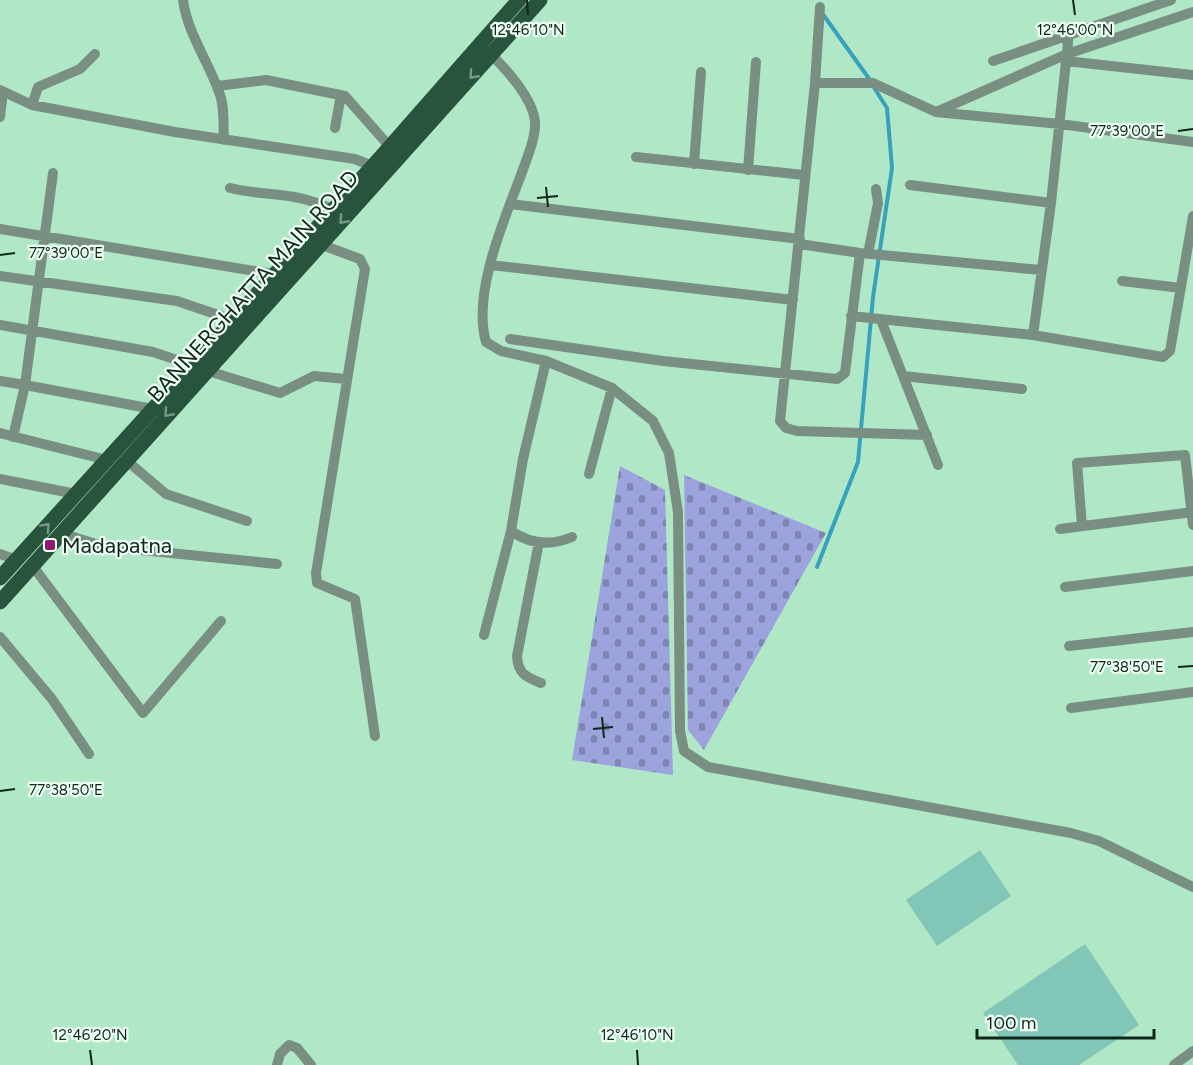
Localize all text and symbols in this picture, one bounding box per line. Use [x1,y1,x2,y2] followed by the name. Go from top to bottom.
[491,21,565,39] text: 12°46'10"N
[1037,21,1113,39] text: 12°46'00"N
[469,68,480,79] one-way arrow
[1090,122,1164,140] text: 77°39'00"E
[142,164,364,408] street label: BANNERGHATTA MAIN ROAD
[339,213,350,224] one-way arrow
[29,244,103,262] text: 77°39'00"E
[164,406,175,417] one-way arrow
[39,523,50,534] one-way arrow
[62,532,172,559] place label: Madapatna
[43,538,57,552] marker: Madapatna
[1090,658,1164,676] text: 77°38'50"E
[29,781,103,799] text: 77°38'50"E
[977,1002,1154,1040] scale bar
[986,1012,1036,1034] text: 100 m
[52,1026,128,1044] text: 12°46'20"N
[600,1026,674,1044] text: 12°46'10"N

